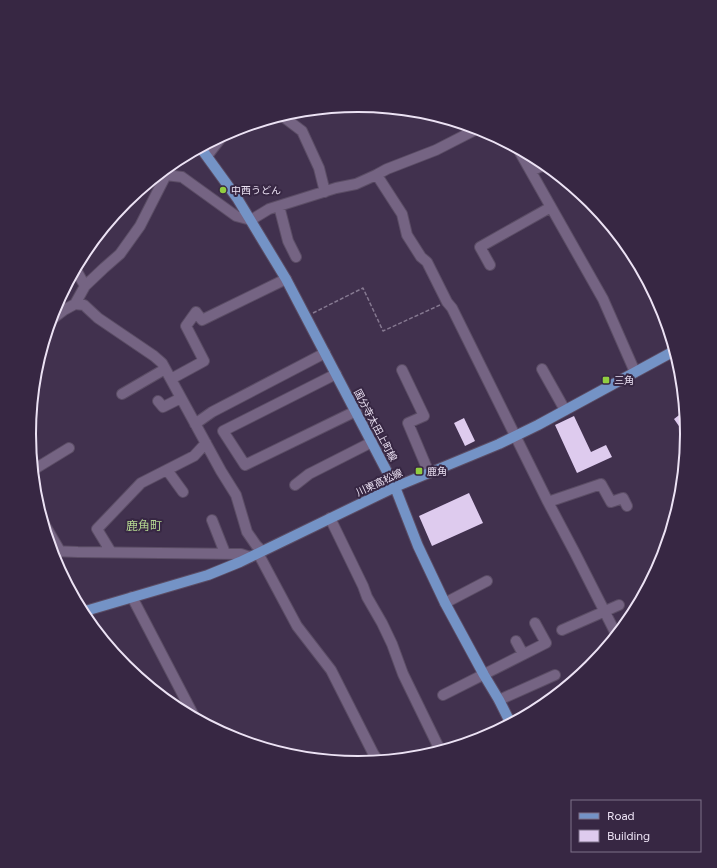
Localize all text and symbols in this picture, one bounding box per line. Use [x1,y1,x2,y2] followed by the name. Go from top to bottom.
[231,184,281,197] place label: 中西うどん
[218,185,228,195] marker: 中西うどん
[614,374,634,387] place label: 三角
[601,375,611,385] marker: 三角
[351,387,400,464] street label: 国分寺太田上町線
[427,465,447,478] place label: 鹿角
[354,466,405,499] street label: 川東高松線
[414,466,424,476] marker: 鹿角
[126,519,162,533] district label: 鹿角町
[571,800,701,852] legend
[607,809,635,823] text: Road
[607,829,650,843] text: Building

